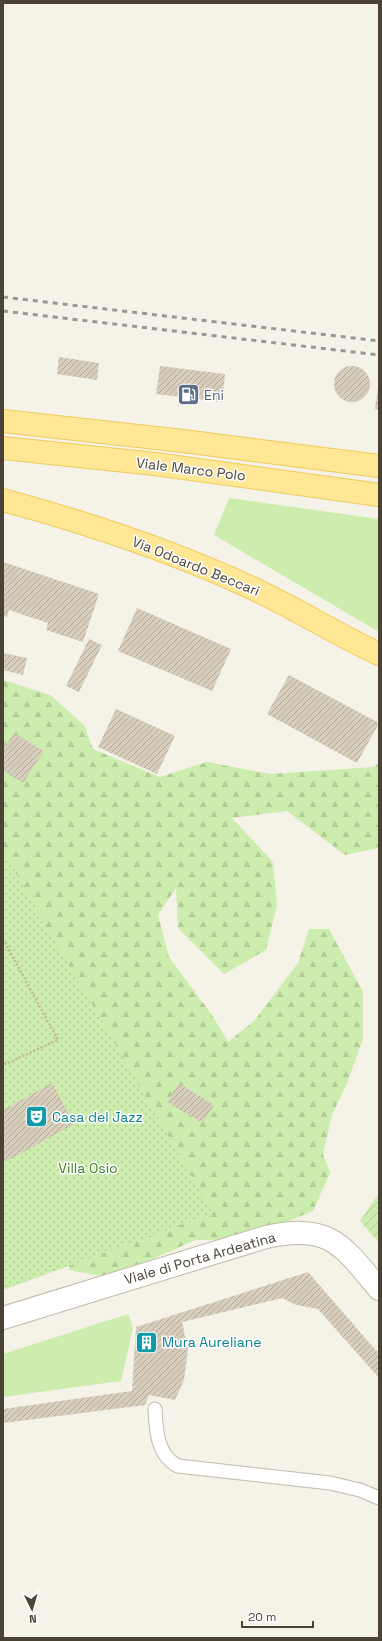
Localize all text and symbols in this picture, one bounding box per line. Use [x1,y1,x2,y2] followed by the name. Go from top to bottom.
[176,382,202,408] fuel station icon: Eni
[204,386,224,404] place label: Eni
[135,453,247,485] street label: Viale Marco Polo
[130,532,262,600] street label: Via Odoardo Beccari
[24,1104,50,1130] theatre icon: Casa del Jazz
[52,1108,143,1126] place label: Casa del Jazz
[58,1159,118,1177] park label: Villa Osio
[122,1228,278,1288] street label: Viale di Porta Ardeatina
[133,1329,159,1355] building icon: Mura Aureliane
[162,1333,262,1351] place label: Mura Aureliane
[12,1589,52,1629] north arrow
[242,1603,313,1629] scale bar
[248,1609,276,1625] text: 20 m
[29,1612,37,1626] text: N

